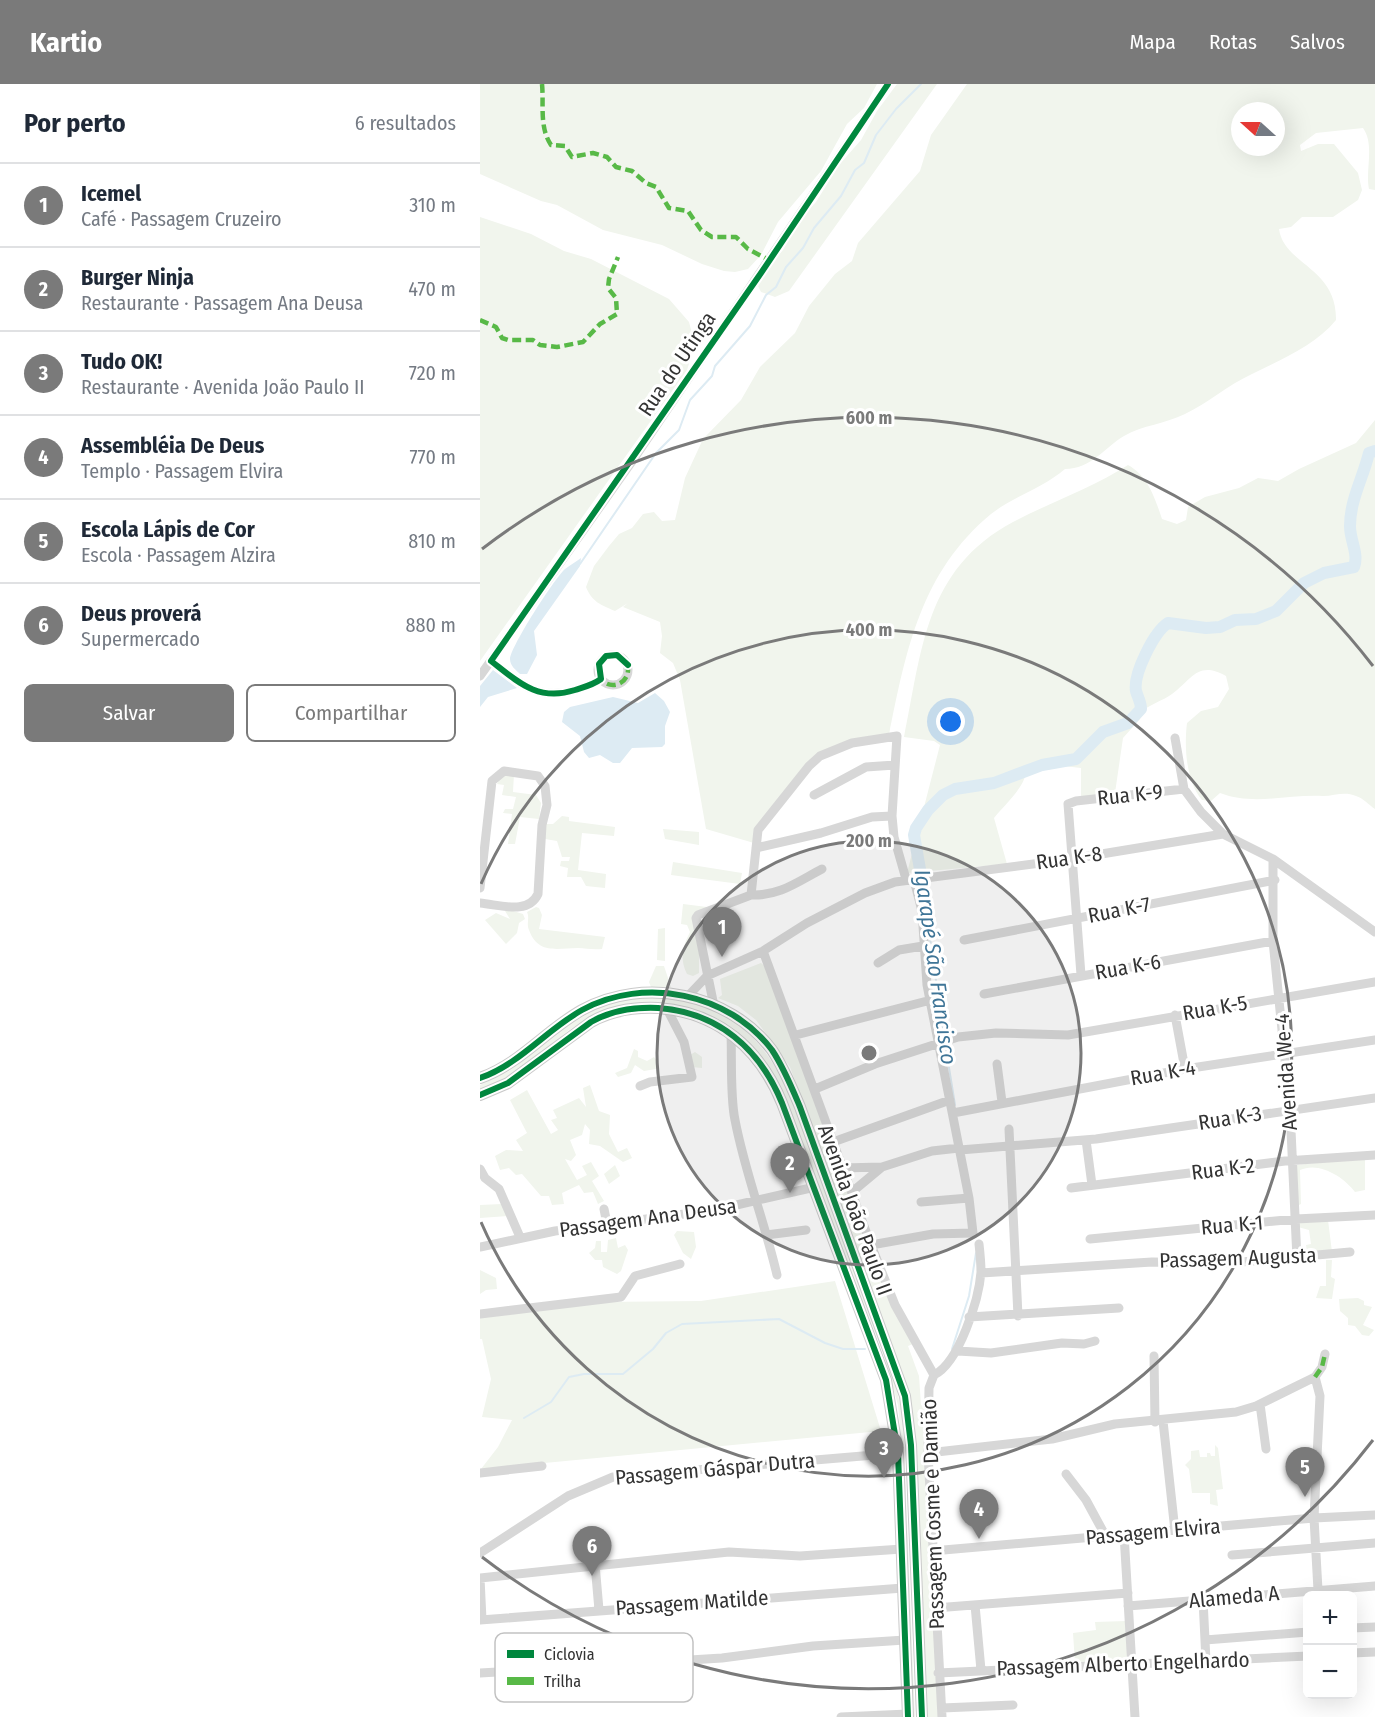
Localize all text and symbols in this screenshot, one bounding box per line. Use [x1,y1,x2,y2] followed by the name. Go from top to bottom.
[30,26,102,59] text: Kartio
[1129,29,1176,55] text: Mapa
[1209,29,1257,55] text: Rotas
[1290,29,1345,55] text: Salvos
[1231,102,1285,156] north arrow
[24,108,126,139] text: Por perto
[355,111,456,135] text: 6 resultados
[81,180,141,207] text: Icemel
[39,193,48,217] text: 1
[409,193,456,217] text: 310 m
[81,207,282,231] text: Café · Passagem Cruzeiro
[81,264,194,291] text: Burger Ninja
[39,277,48,301] text: 2
[408,277,456,301] text: 470 m
[81,291,363,315] text: Restaurante · Passagem Ana Deusa
[633,307,721,421] street label: Rua do Utinga
[81,348,162,375] text: Tudo OK!
[39,361,48,385] text: 3
[409,361,456,385] text: 720 m
[81,375,365,399] text: Restaurante · Avenida João Paulo II
[846,407,892,429] text: 600 m
[81,432,264,459] text: Assembléia De Deus
[38,445,49,469] text: 4
[409,445,456,469] text: 770 m
[81,459,283,483] text: Templo · Passagem Elvira
[81,516,255,543] text: Escola Lápis de Cor
[39,529,48,553] text: 5
[408,529,456,553] text: 810 m
[81,543,276,567] text: Escola · Passagem Alzira
[81,600,202,627] text: Deus proverá
[38,613,49,637] text: 6
[406,613,456,637] text: 880 m
[846,619,892,641] text: 400 m
[81,627,200,651] text: Supermercado
[24,684,234,742] button: Salvar
[246,684,456,742] button: Compartilhar
[936,707,965,736] your location
[1096,779,1164,811] street label: Rua K-9
[845,830,892,852] text: 200 m
[1034,841,1104,875] street label: Rua K-8
[908,868,963,1066] water label: Igarapé São Francisco
[1086,891,1152,929] street label: Rua K-7
[702,908,742,957] pin: 1
[1093,948,1163,986] street label: Rua K-6
[1181,990,1249,1026] street label: Rua K-5
[1269,1013,1303,1131] street label: Avenida We-4
[859,1043,879,1063] centre of rings
[1128,1054,1198,1092] street label: Rua K-4
[1196,1100,1264,1136] street label: Rua K-3
[812,1121,898,1299] street label: Avenida João Paulo II
[770,1144,810,1193] pin: 2
[1190,1152,1256,1186] street label: Rua K-2
[558,1193,738,1243] street label: Passagem Ana Deusa
[1200,1209,1264,1241] street label: Rua K-1
[1159,1242,1317,1274] street label: Passagem Augusta
[916,1398,950,1630] street label: Passagem Cosme e Damião
[864,1428,904,1478] pin: 3
[614,1447,816,1491] street label: Passagem Gáspar Dutra
[1286,1448,1324,1497] pin: 5
[960,1490,998,1539] pin: 4
[1084,1513,1222,1551] street label: Passagem Elvira
[572,1526,612,1576] pin: 6
[1188,1580,1280,1614] street label: Alameda A
[615,1585,769,1621] street label: Passagem Matilde
[1303,1591,1357,1699] map controls
[1303,1591,1357,1645] button: +
[495,1633,693,1702] legend
[544,1645,595,1664] text: Ciclovia
[1303,1645,1357,1699] button: −
[996,1647,1250,1681] street label: Passagem Alberto Engelhardo
[544,1672,581,1691] text: Trilha

